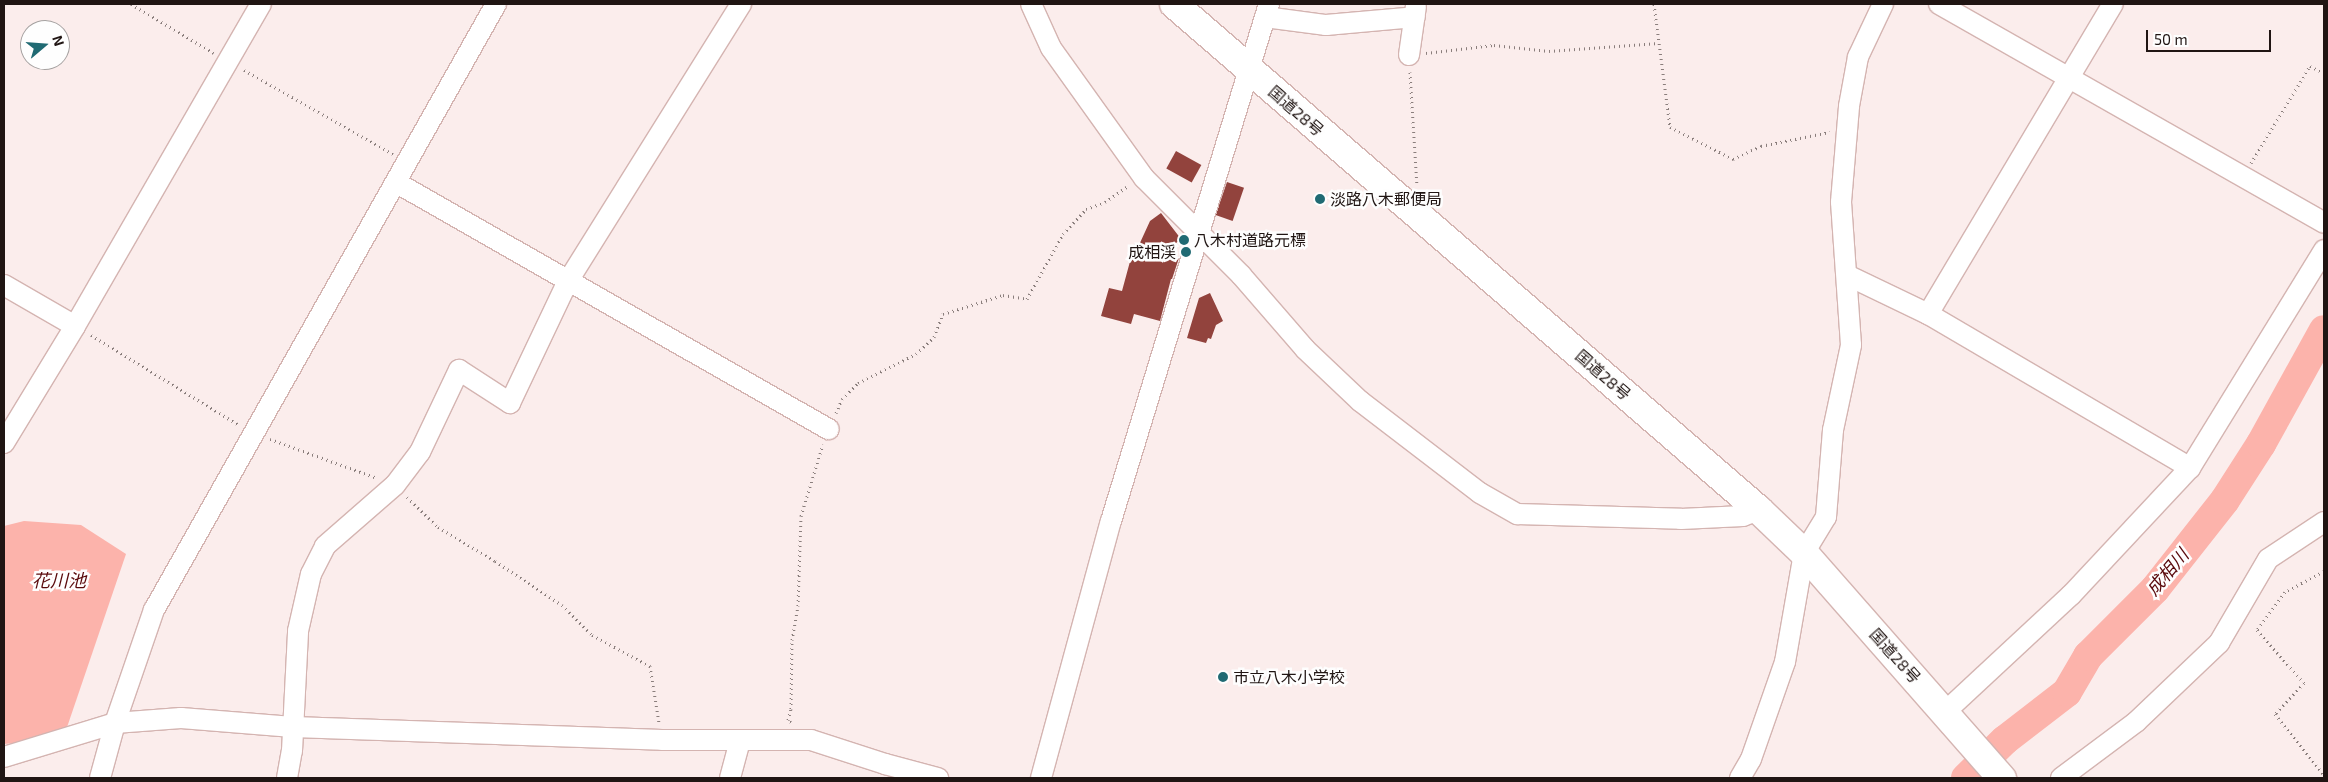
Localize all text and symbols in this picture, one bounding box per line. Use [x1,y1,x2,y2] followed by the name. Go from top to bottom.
[20,20,70,70] north arrow
[2148,20,2273,52] scale bar
[2154,30,2188,48] text: 50 m
[49,33,68,48] text: N
[1265,82,1327,140] street label: 国道28号
[1330,189,1442,209] place label: 淡路八木郵便局
[1314,193,1326,205] marker: 淡路八木郵便局
[1194,230,1306,250] place label: 八木村道路元標
[1178,234,1190,246] marker: 八木村道路元標
[1128,242,1176,262] place label: 成相渓
[1180,246,1192,258] marker: 成相渓
[1572,346,1634,404] street label: 国道28号
[2141,544,2193,600] water label: 成相川
[32,569,86,591] water label: 花川池
[1866,625,1924,687] street label: 国道28号
[1233,667,1345,687] place label: 市立八木小学校
[1217,671,1229,683] marker: 市立八木小学校

